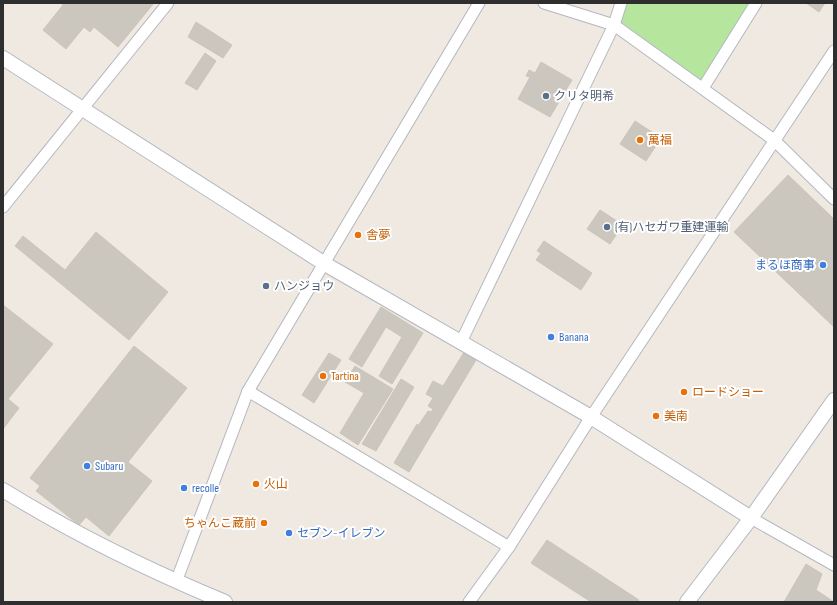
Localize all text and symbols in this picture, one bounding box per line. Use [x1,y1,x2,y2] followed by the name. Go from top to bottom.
[554,89,614,104] place label: クリタ明希
[541,91,551,101] marker: クリタ明希
[648,133,672,148] place label: 萬福
[635,135,645,145] marker: 萬福
[615,220,728,235] place label: (有)ハセガワ重建運輸
[602,222,612,232] marker: (有)ハセガワ重建運輸
[366,228,390,243] place label: 舎夢
[353,230,363,240] marker: 舎夢
[755,258,815,273] place label: まるほ商事
[818,260,828,270] marker: まるほ商事
[274,279,334,294] place label: ハンジョウ
[261,281,271,291] marker: ハンジョウ
[559,330,589,345] place label: Banana
[546,332,556,342] marker: Banana
[331,369,359,384] place label: Tartina
[318,371,328,381] marker: Tartina
[692,385,764,400] place label: ロードショー
[679,387,689,397] marker: ロードショー
[664,409,688,424] place label: 美南
[651,411,661,421] marker: 美南
[95,459,123,474] place label: Subaru
[82,461,92,471] marker: Subaru
[264,477,288,492] place label: 火山
[251,479,261,489] marker: 火山
[192,481,219,496] place label: recolle
[179,483,189,493] marker: recolle
[184,516,256,531] place label: ちゃんこ蔵前
[259,518,269,528] marker: ちゃんこ蔵前
[297,526,385,541] place label: セブン-イレブン
[284,528,294,538] marker: セブン-イレブン

